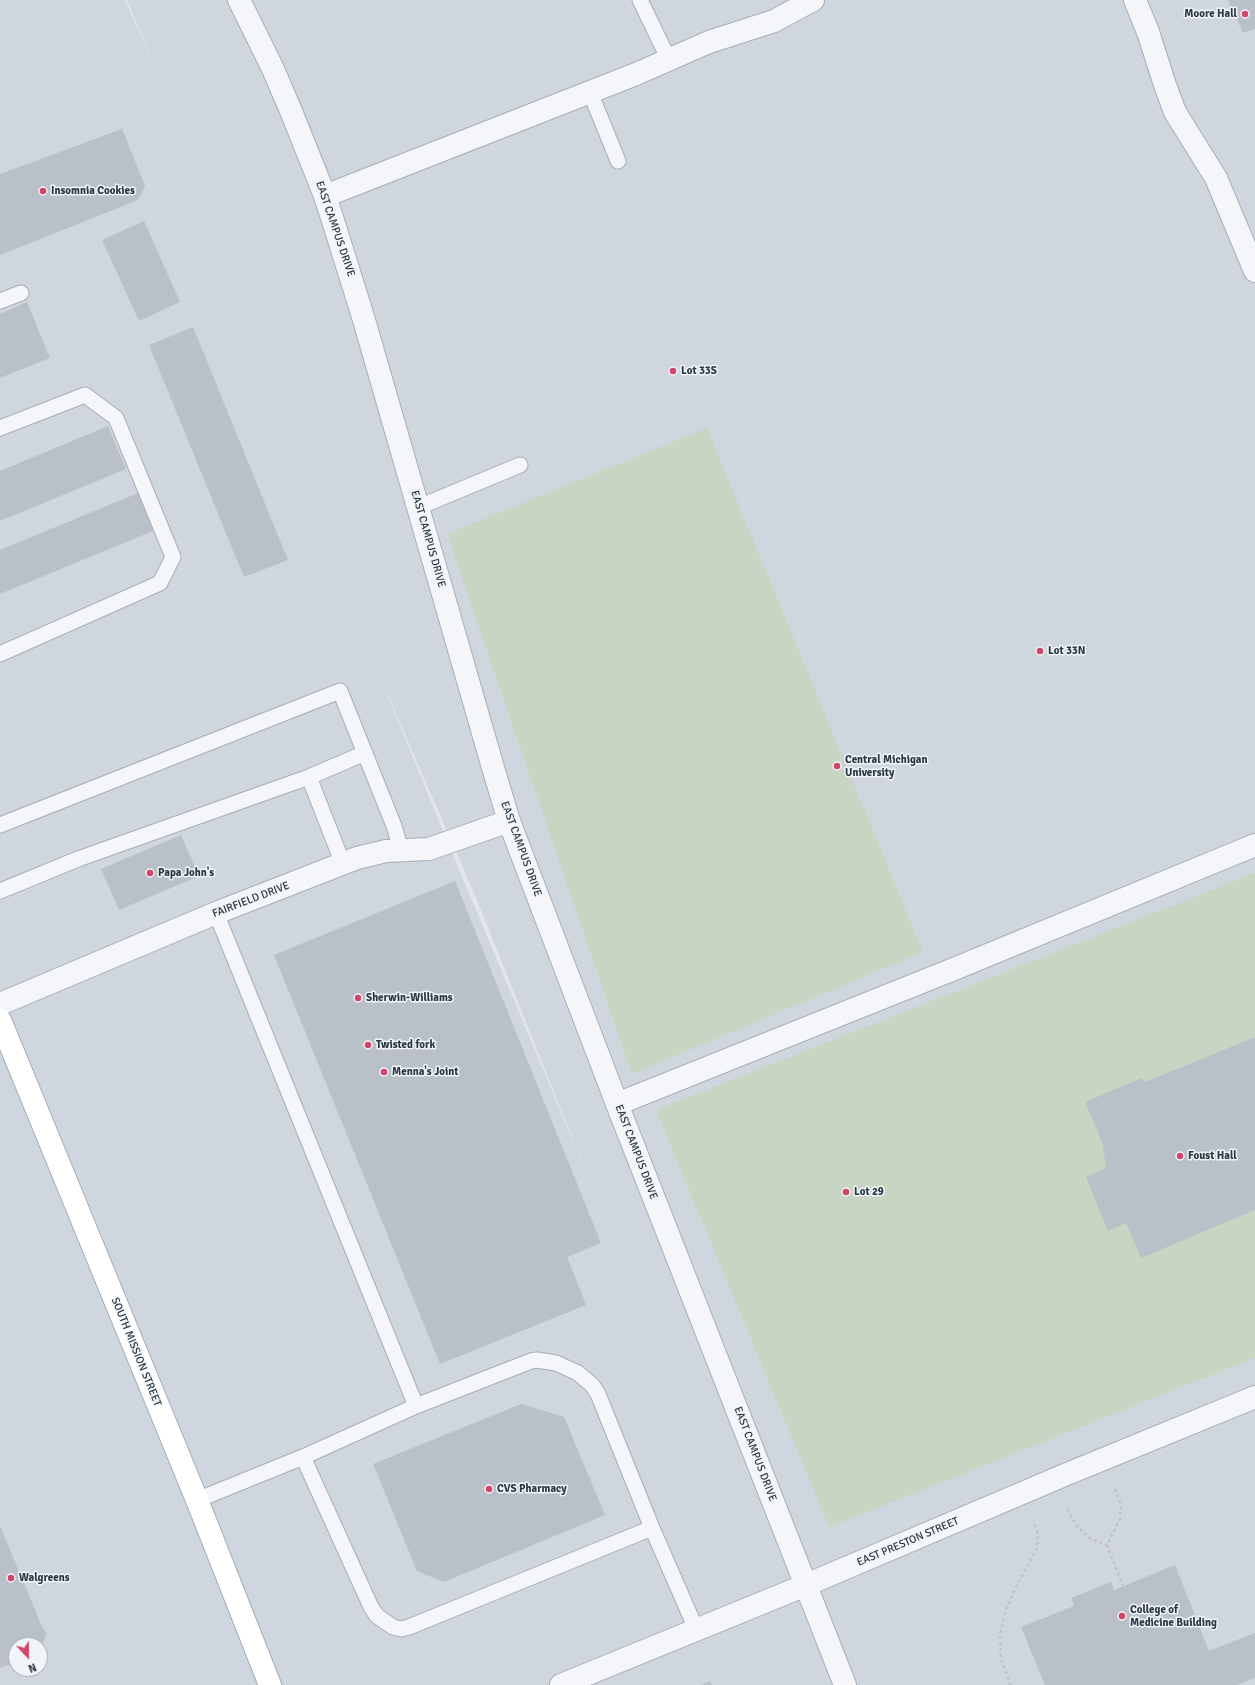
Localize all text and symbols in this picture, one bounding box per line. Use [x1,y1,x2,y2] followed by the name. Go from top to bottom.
[1184,7,1237,21] place label: Moore Hall
[1240,9,1250,19] marker: Moore Hall
[312,179,358,279] street label: EAST CAMPUS DRIVE
[51,184,135,198] place label: Insomnia Cookies
[38,186,48,196] marker: Insomnia Cookies
[681,364,717,378] place label: Lot 33S
[668,366,678,376] marker: Lot 33S
[408,489,448,589] street label: EAST CAMPUS DRIVE
[1048,644,1085,658] place label: Lot 33N
[1035,646,1045,656] marker: Lot 33N
[845,753,927,779] place label: Central Michigan University
[832,761,842,771] marker: Central Michigan University
[498,800,544,898] street label: EAST CAMPUS DRIVE
[158,866,214,880] place label: Papa John's
[145,868,155,878] marker: Papa John's
[211,879,291,921] street label: FAIRFIELD DRIVE
[366,991,453,1005] place label: Sherwin-Williams
[353,993,363,1003] marker: Sherwin-Williams
[376,1038,435,1052] place label: Twisted fork
[363,1040,373,1050] marker: Twisted fork
[392,1065,458,1079] place label: Menna's Joint
[379,1067,389,1077] marker: Menna's Joint
[612,1103,660,1201] street label: EAST CAMPUS DRIVE
[1188,1149,1237,1163] place label: Foust Hall
[1175,1151,1185,1161] marker: Foust Hall
[854,1185,884,1199] place label: Lot 29
[841,1187,851,1197] marker: Lot 29
[108,1296,164,1408] street label: SOUTH MISSION STREET
[731,1405,779,1503] street label: EAST CAMPUS DRIVE
[497,1482,567,1496] place label: CVS Pharmacy
[484,1484,494,1494] marker: CVS Pharmacy
[855,1515,961,1569] street label: EAST PRESTON STREET
[19,1571,70,1585] place label: Walgreens
[6,1573,16,1583] marker: Walgreens
[1130,1603,1217,1629] place label: College of Medicine Building
[1117,1611,1127,1621] marker: College of Medicine Building
[8,1637,48,1677] north arrow
[26,1660,38,1675] text: N

